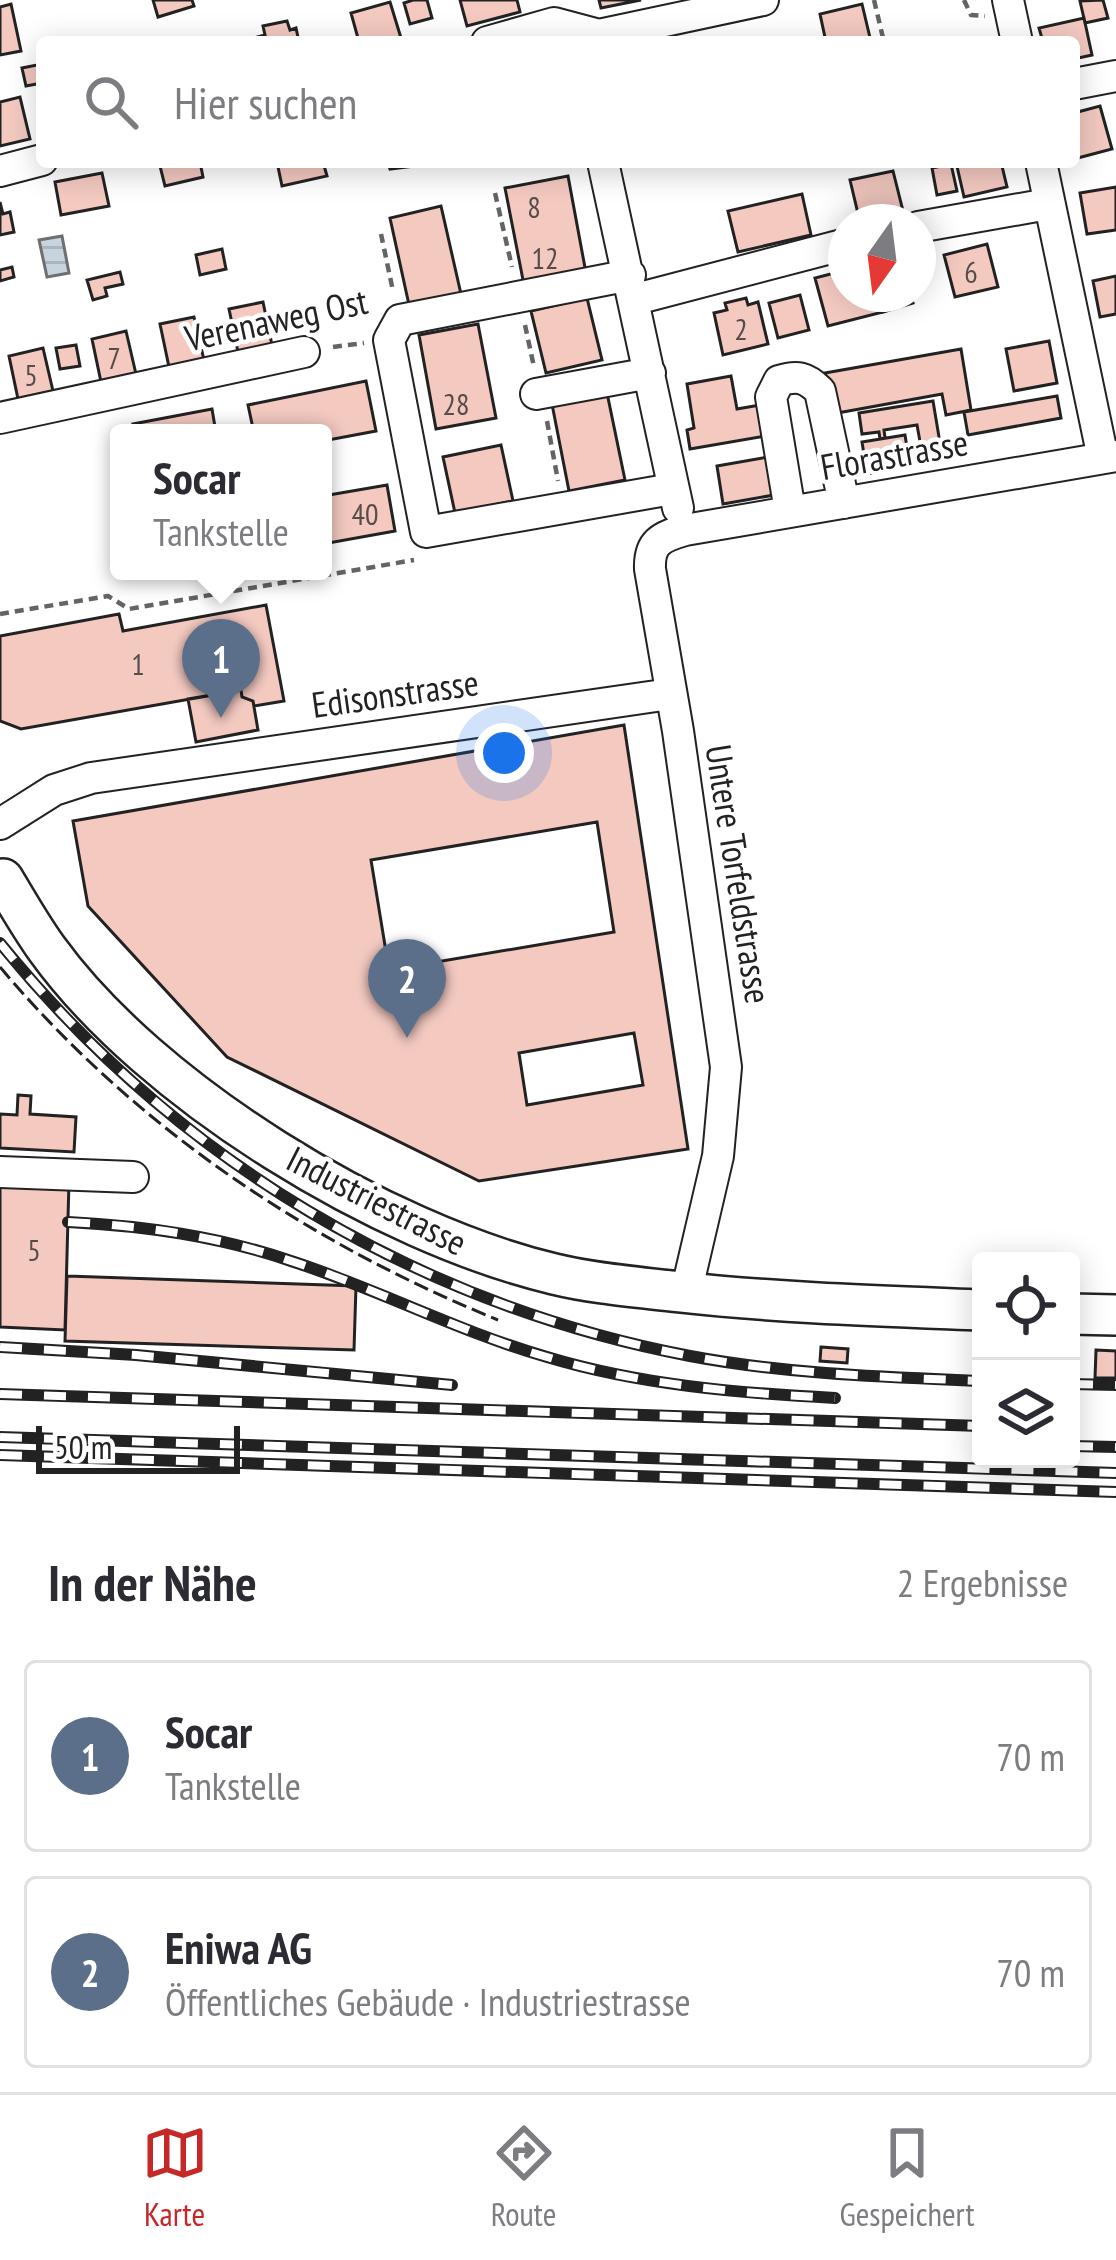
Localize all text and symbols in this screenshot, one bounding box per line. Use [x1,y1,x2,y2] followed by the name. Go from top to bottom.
[36,36,1080,168] search box
[78,69,144,135] icon: search
[174,73,357,131] text: Hier suchen
[527,187,541,226] house number: 8
[828,204,936,312] north arrow
[532,238,559,277] house number: 12
[964,252,978,291] house number: 6
[180,277,372,361] street label: Verenaweg Ost
[734,309,748,348] house number: 2
[107,338,121,377] house number: 7
[24,355,38,394] house number: 5
[443,384,470,423] house number: 28
[817,418,971,490] street label: Florastrasse
[110,424,332,580] popup
[153,448,240,506] text: Socar
[352,494,379,533] house number: 40
[153,506,289,557] text: Tankstelle
[182,619,260,718] pin: 1
[131,644,145,683] house number: 1
[309,658,481,728] street label: Edisonstrasse
[474,723,534,783] your location
[695,741,783,1007] street label: Untere Torfeldstrasse
[368,939,446,1038] pin: 2
[279,1135,475,1265] street label: Industriestrasse
[27,1230,41,1269] house number: 5
[972,1252,1080,1468] map controls
[972,1252,1080,1360] button: locate
[972,1360,1080,1468] button: layers
[36,1420,240,1473] scale bar
[54,1425,112,1468] text: 50 m
[48,1549,257,1615] text: In der Nähe
[897,1557,1068,1608] text: 2 Ergebnisse
[165,1702,252,1760] text: Socar
[81,1731,99,1782] text: 1
[996,1731,1065,1782] text: 70 m
[165,1760,301,1811] text: Tankstelle
[165,1918,312,1976] text: Eniwa AG
[81,1947,99,1998] text: 2
[996,1947,1065,1998] text: 70 m
[165,1976,691,2027] text: Öffentliches Gebäude · Industriestrasse
[142,2120,208,2235] tab: Karte
[491,2120,557,2235] tab: Route
[840,2120,974,2235] tab: Gespeichert

